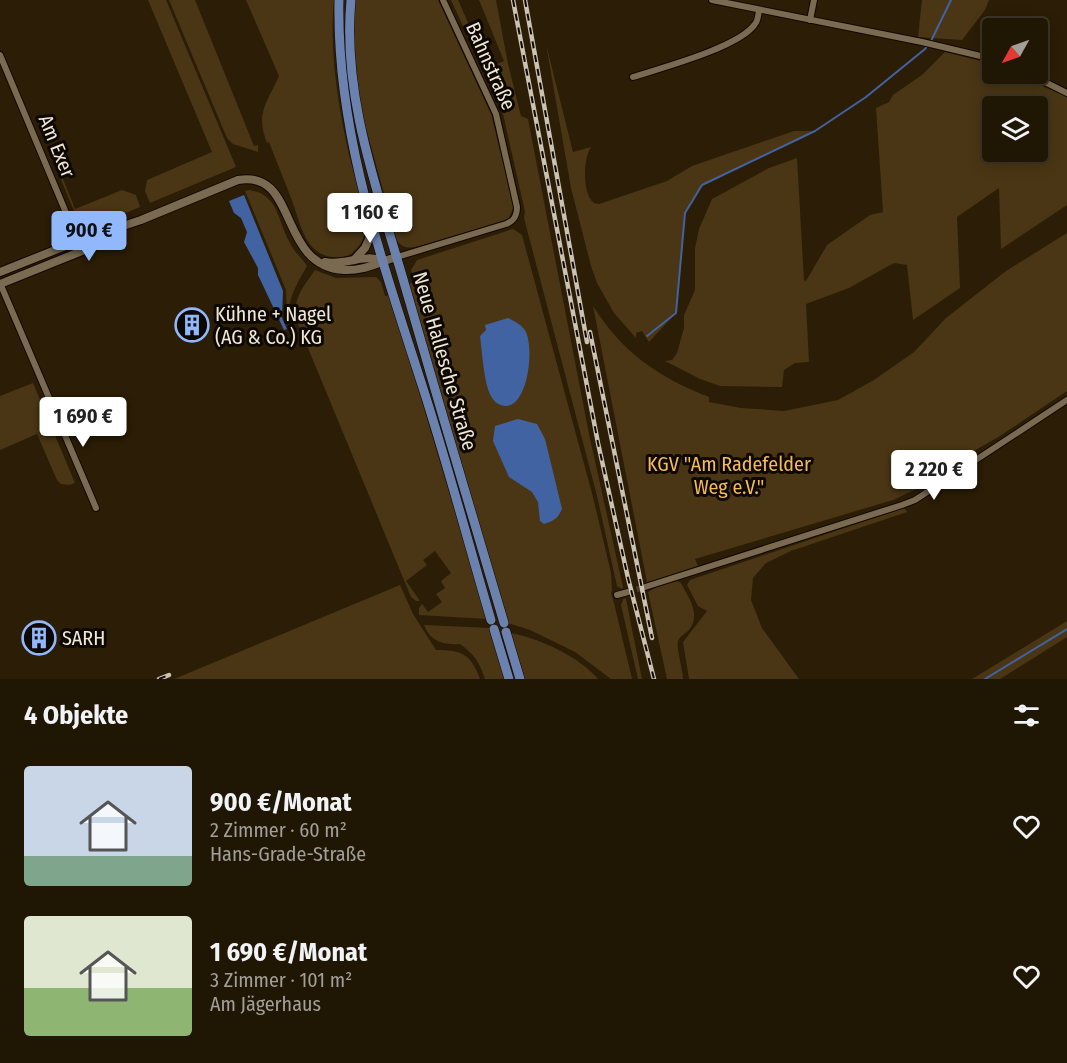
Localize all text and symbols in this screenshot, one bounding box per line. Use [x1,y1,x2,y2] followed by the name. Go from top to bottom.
[461,18,521,114] street label: Bahnstraße
[982,18,1048,84] north arrow
[982,18,1048,162] map controls
[982,96,1048,162] button: layers
[34,111,80,181] street label: Am Exer
[315,193,425,244] pin: 1 160 €
[341,200,399,224] text: 1 160 €
[47,211,131,262] pin: 900 €
[65,218,113,242] text: 900 €
[408,269,482,453] street label: Neue Hallesche Straße
[215,302,331,349] place label: Kühne + Nagel (AG & Co.) KG
[174,307,210,343] building icon: Kühne + Nagel (AG & Co.) KG
[28,397,138,448] pin: 1 690 €
[54,404,112,428] text: 1 690 €
[879,450,989,501] pin: 2 220 €
[647,452,811,499] park label: KGV "Am Radefelder Weg e.V."
[905,457,963,481] text: 2 220 €
[21,620,57,656] building icon: SARH
[62,626,105,650] place label: SARH
[1010,699,1043,732] icon: filters
[24,700,128,731] text: 4 Objekte
[210,787,352,818] text: 900 €/Monat
[72,790,144,862] icon: home
[1010,810,1043,843] icon: heart
[210,818,347,842] text: 2 Zimmer · 60 m²
[210,842,366,866] text: Hans-Grade-Straße
[210,937,367,968] text: 1 690 €/Monat
[72,940,144,1012] icon: home
[1010,960,1043,993] icon: heart
[210,968,352,992] text: 3 Zimmer · 101 m²
[210,992,321,1016] text: Am Jägerhaus

